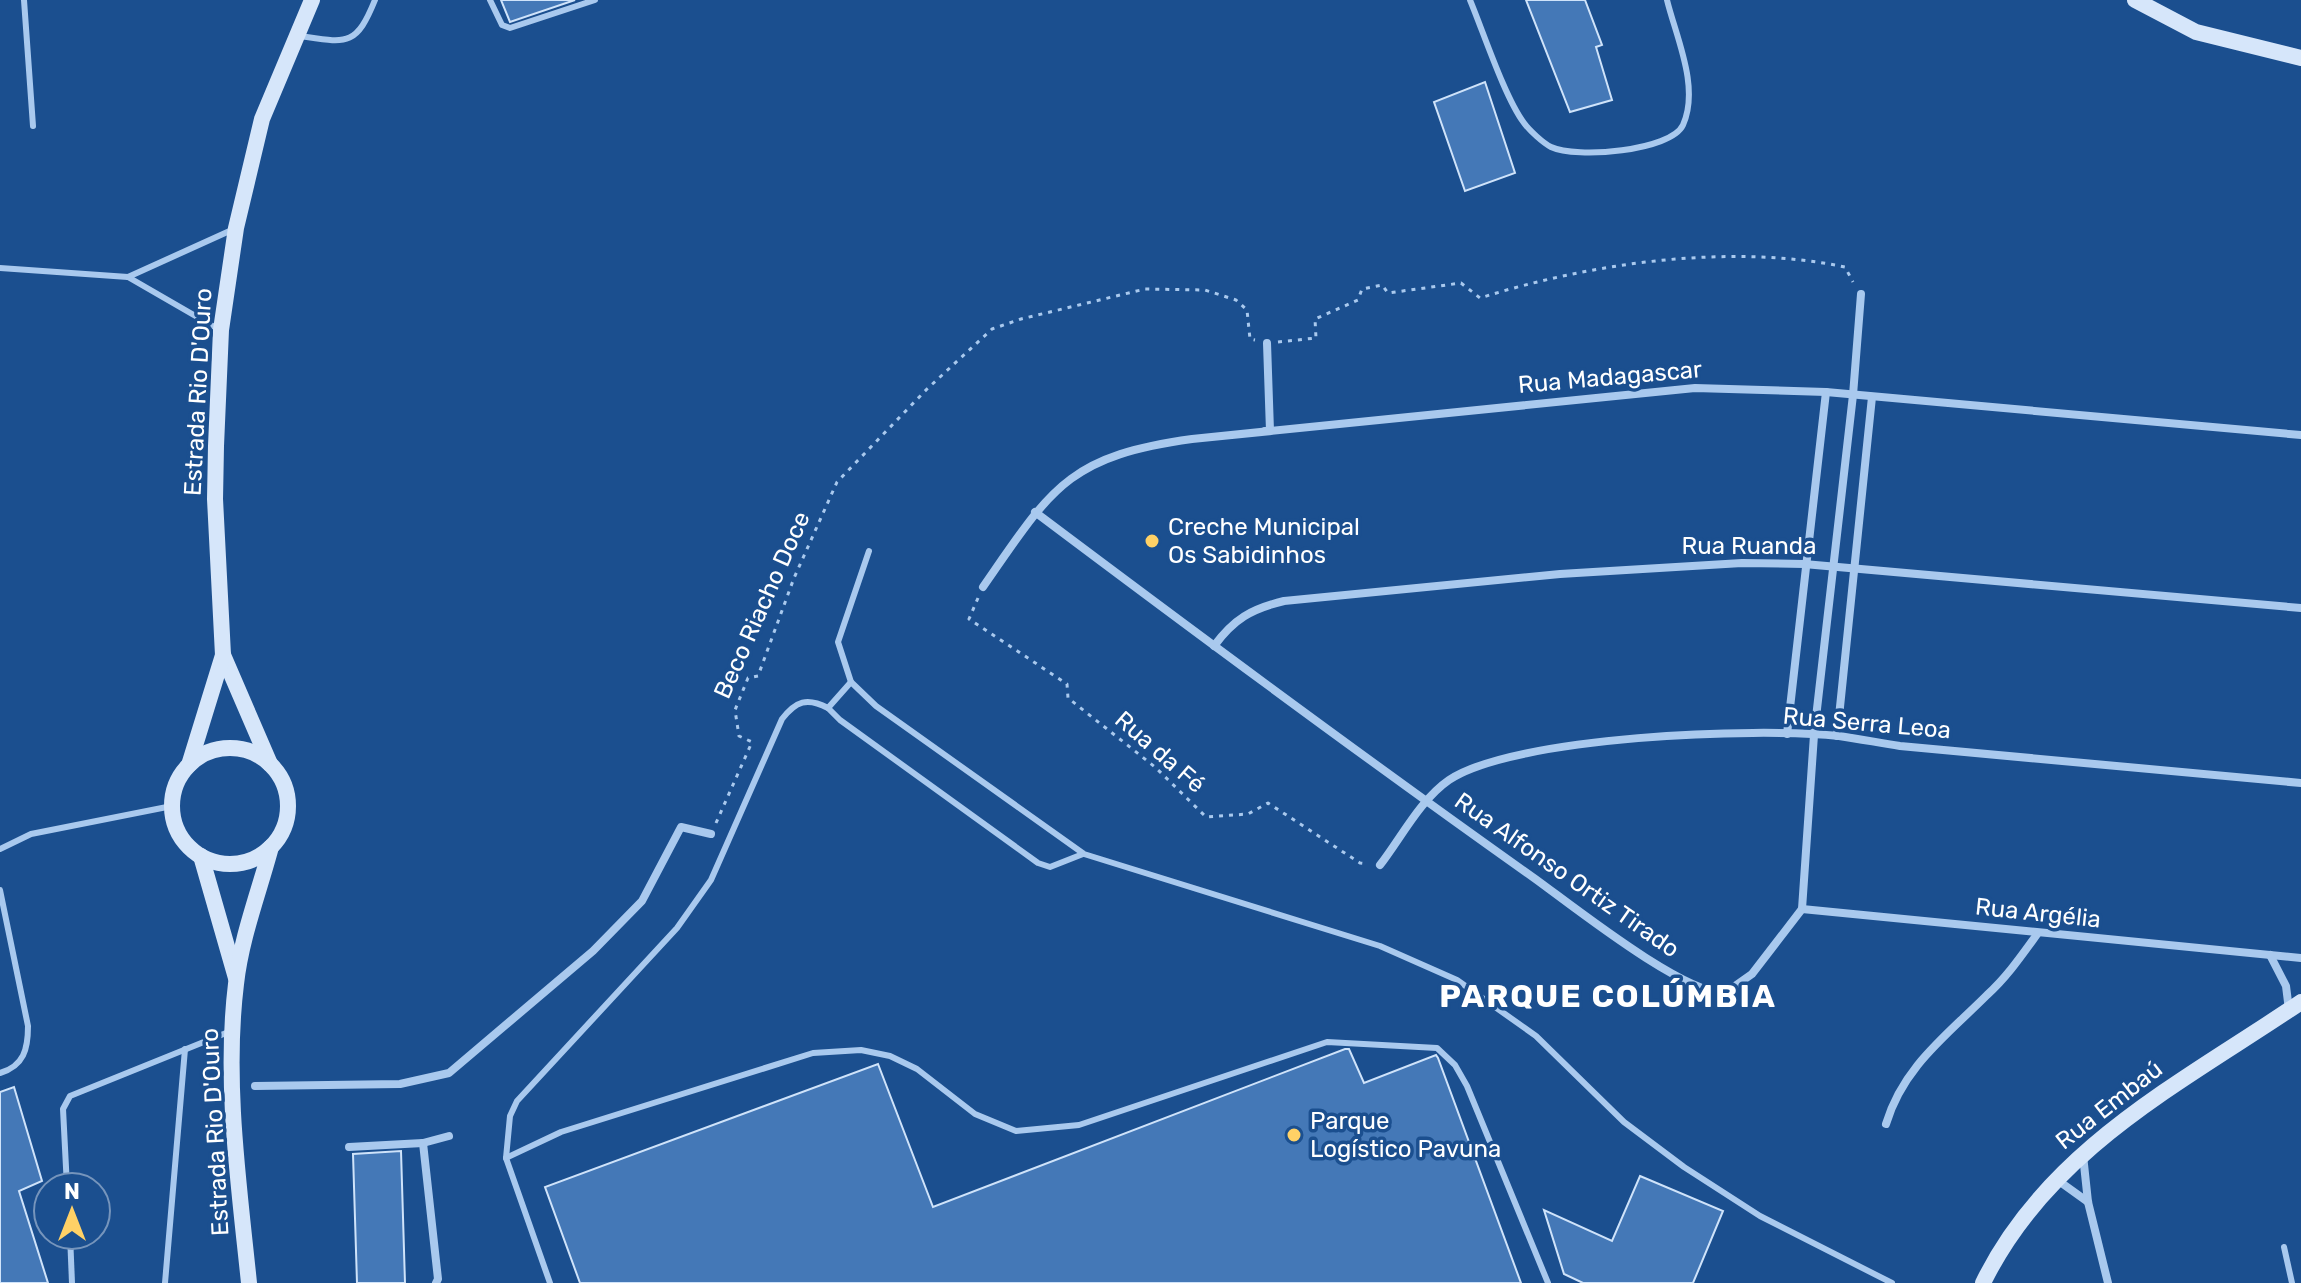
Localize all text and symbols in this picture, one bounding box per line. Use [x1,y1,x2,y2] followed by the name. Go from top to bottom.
[179,287,217,497] street label: Estrada Rio D'Ouro
[1517,355,1703,399] street label: Rua Madagascar
[708,507,816,703] street label: Beco Riacho Doce
[1168,513,1360,569] place label: Creche Municipal Os Sabidinhos
[1143,532,1161,550] marker: Creche Municipal Os Sabidinhos
[1682,532,1816,560] street label: Rua Ruanda
[1782,702,1952,744] street label: Rua Serra Leoa
[1109,705,1211,799] street label: Rua da Fé
[1449,787,1685,963] street label: Rua Alfonso Ortiz Tirado
[1974,892,2102,934] street label: Rua Argélia
[1439,977,1777,1015] district label: PARQUE COLÚMBIA
[196,1027,234,1237] street label: Estrada Rio D'Ouro
[2050,1055,2168,1155] street label: Rua Embaú
[1310,1107,1501,1163] place label: Parque Logístico Pavuna
[1285,1126,1303,1144] marker: Parque Logístico Pavuna
[32,1171,112,1251] north arrow
[64,1178,80,1205] text: N

